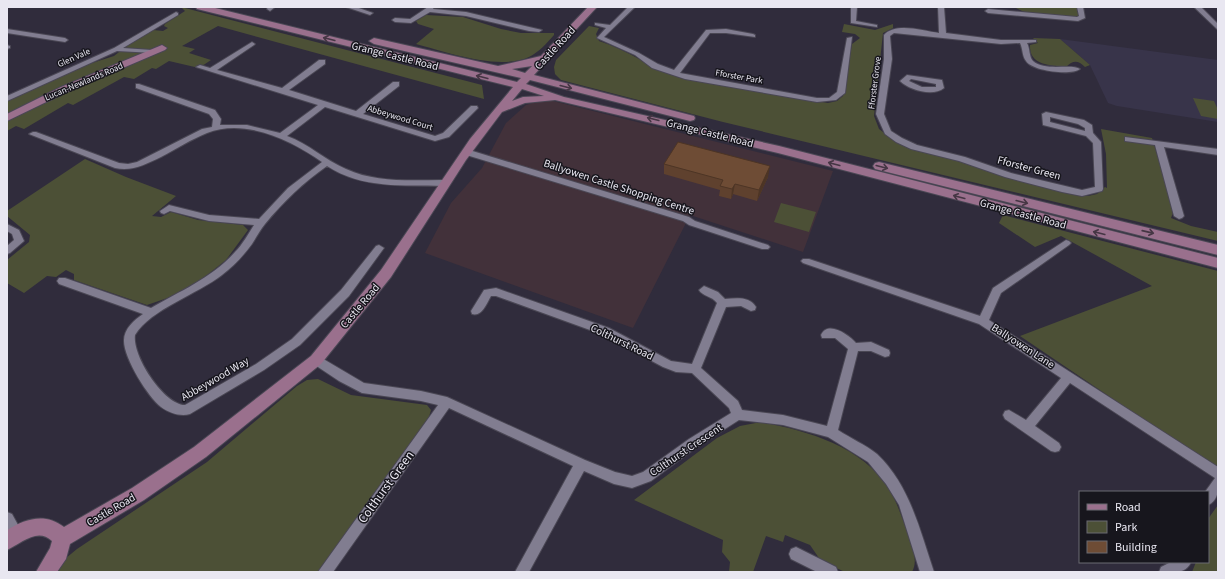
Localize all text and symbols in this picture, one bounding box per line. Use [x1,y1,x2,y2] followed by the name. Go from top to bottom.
[531,23,579,73] street label: Castle Road
[323,35,336,42] one-way arrow
[350,38,440,74] street label: Grange Castle Road
[55,45,93,71] street label: Glen Vale
[865,55,885,110] street label: Fforster Grove
[43,60,125,104] street label: Lucan-Newlands Road
[714,66,764,88] street label: Fforster Park
[476,73,489,81] one-way arrow
[559,84,572,92] one-way arrow
[366,102,434,134] street label: Abbeywood Court
[647,115,660,123] one-way arrow
[665,115,755,151] street label: Grange Castle Road
[996,152,1062,184] street label: Fforster Green
[542,155,697,219] street label: Ballyowen Castle Shopping Centre
[827,160,840,167] one-way arrow
[875,163,888,171] one-way arrow
[953,193,966,200] one-way arrow
[978,195,1068,233] street label: Grange Castle Road
[1015,199,1028,206] one-way arrow
[1093,229,1106,236] one-way arrow
[1141,229,1154,237] one-way arrow
[337,280,383,332] street label: Castle Road
[588,320,656,364] street label: Colthurst Road
[988,320,1058,372] street label: Ballyowen Lane
[178,353,252,405] street label: Abbeywood Way
[647,420,726,480] street label: Colthurst Crescent
[354,447,418,527] street label: Colthurst Green
[84,490,138,530] street label: Castle Road
[1079,491,1209,563] legend
[1115,499,1141,516] text: Road
[1115,519,1137,536] text: Park
[1115,539,1157,556] text: Building

